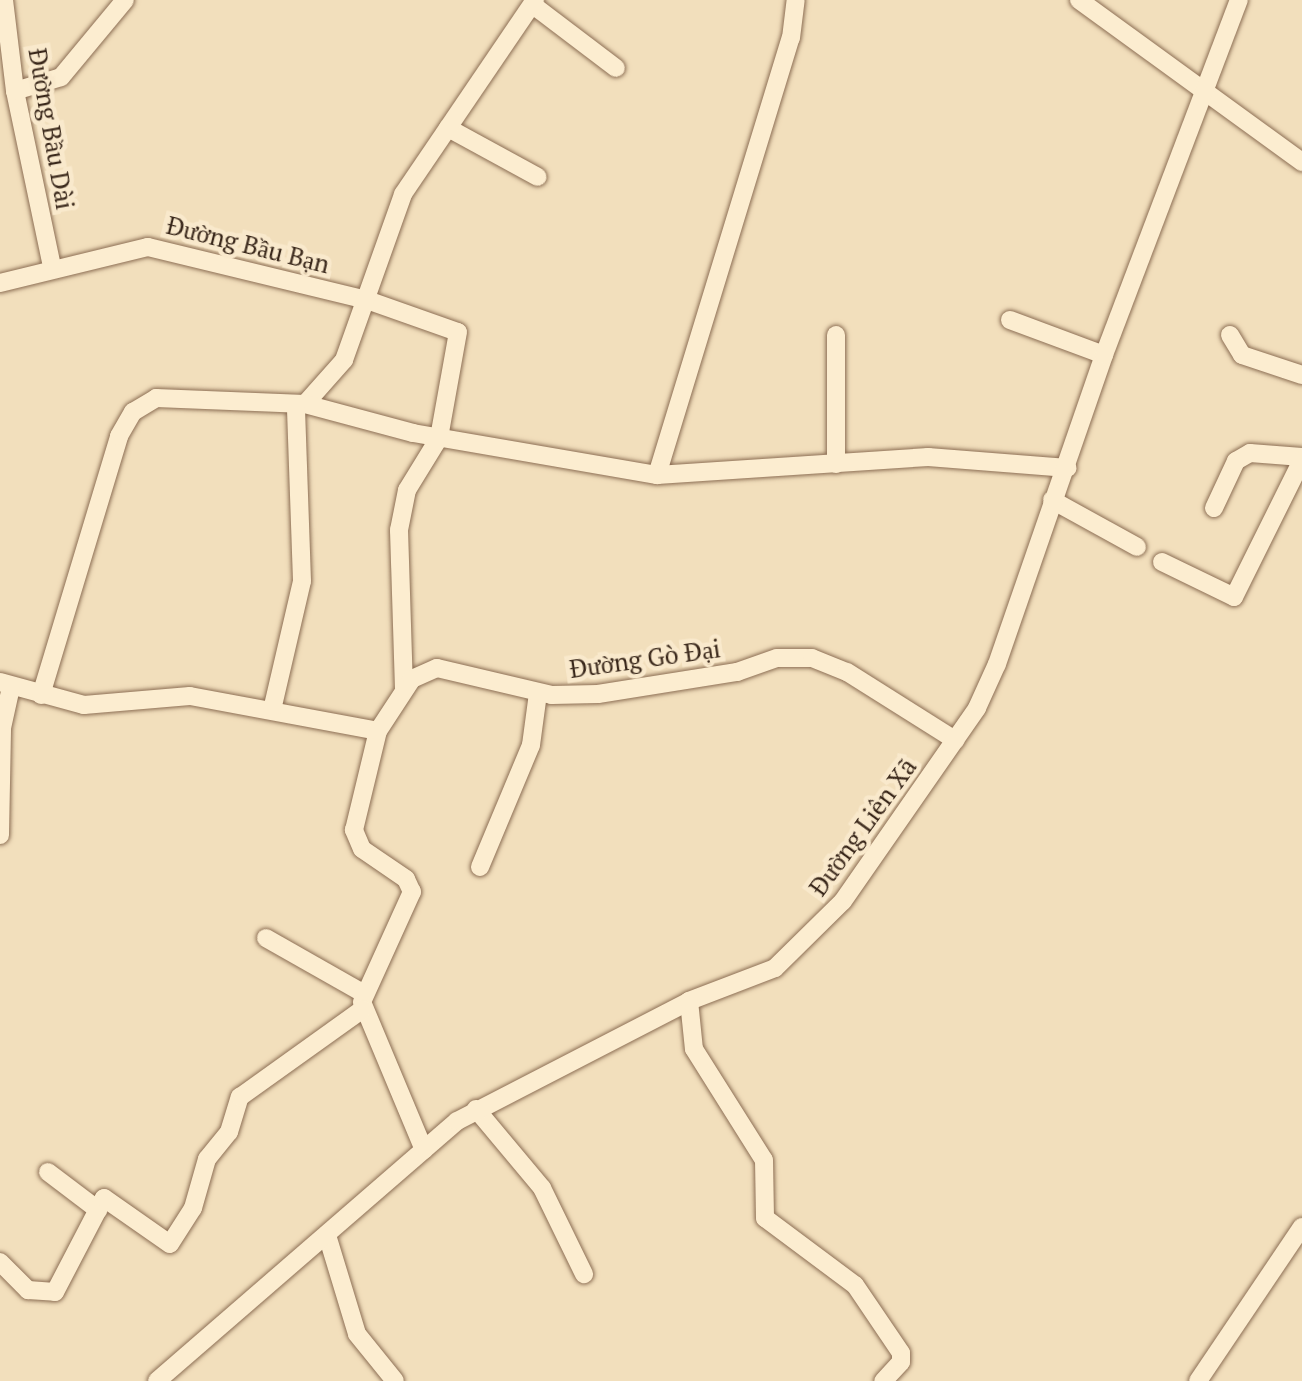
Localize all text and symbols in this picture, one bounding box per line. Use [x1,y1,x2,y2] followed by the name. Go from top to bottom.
[22,46,80,212] street label: Đường Bầu Dài
[163,210,333,280] street label: Đường Bầu Bạn
[568,634,722,684] street label: Đường Gò Đại
[803,752,923,902] street label: Đường Liên Xã

